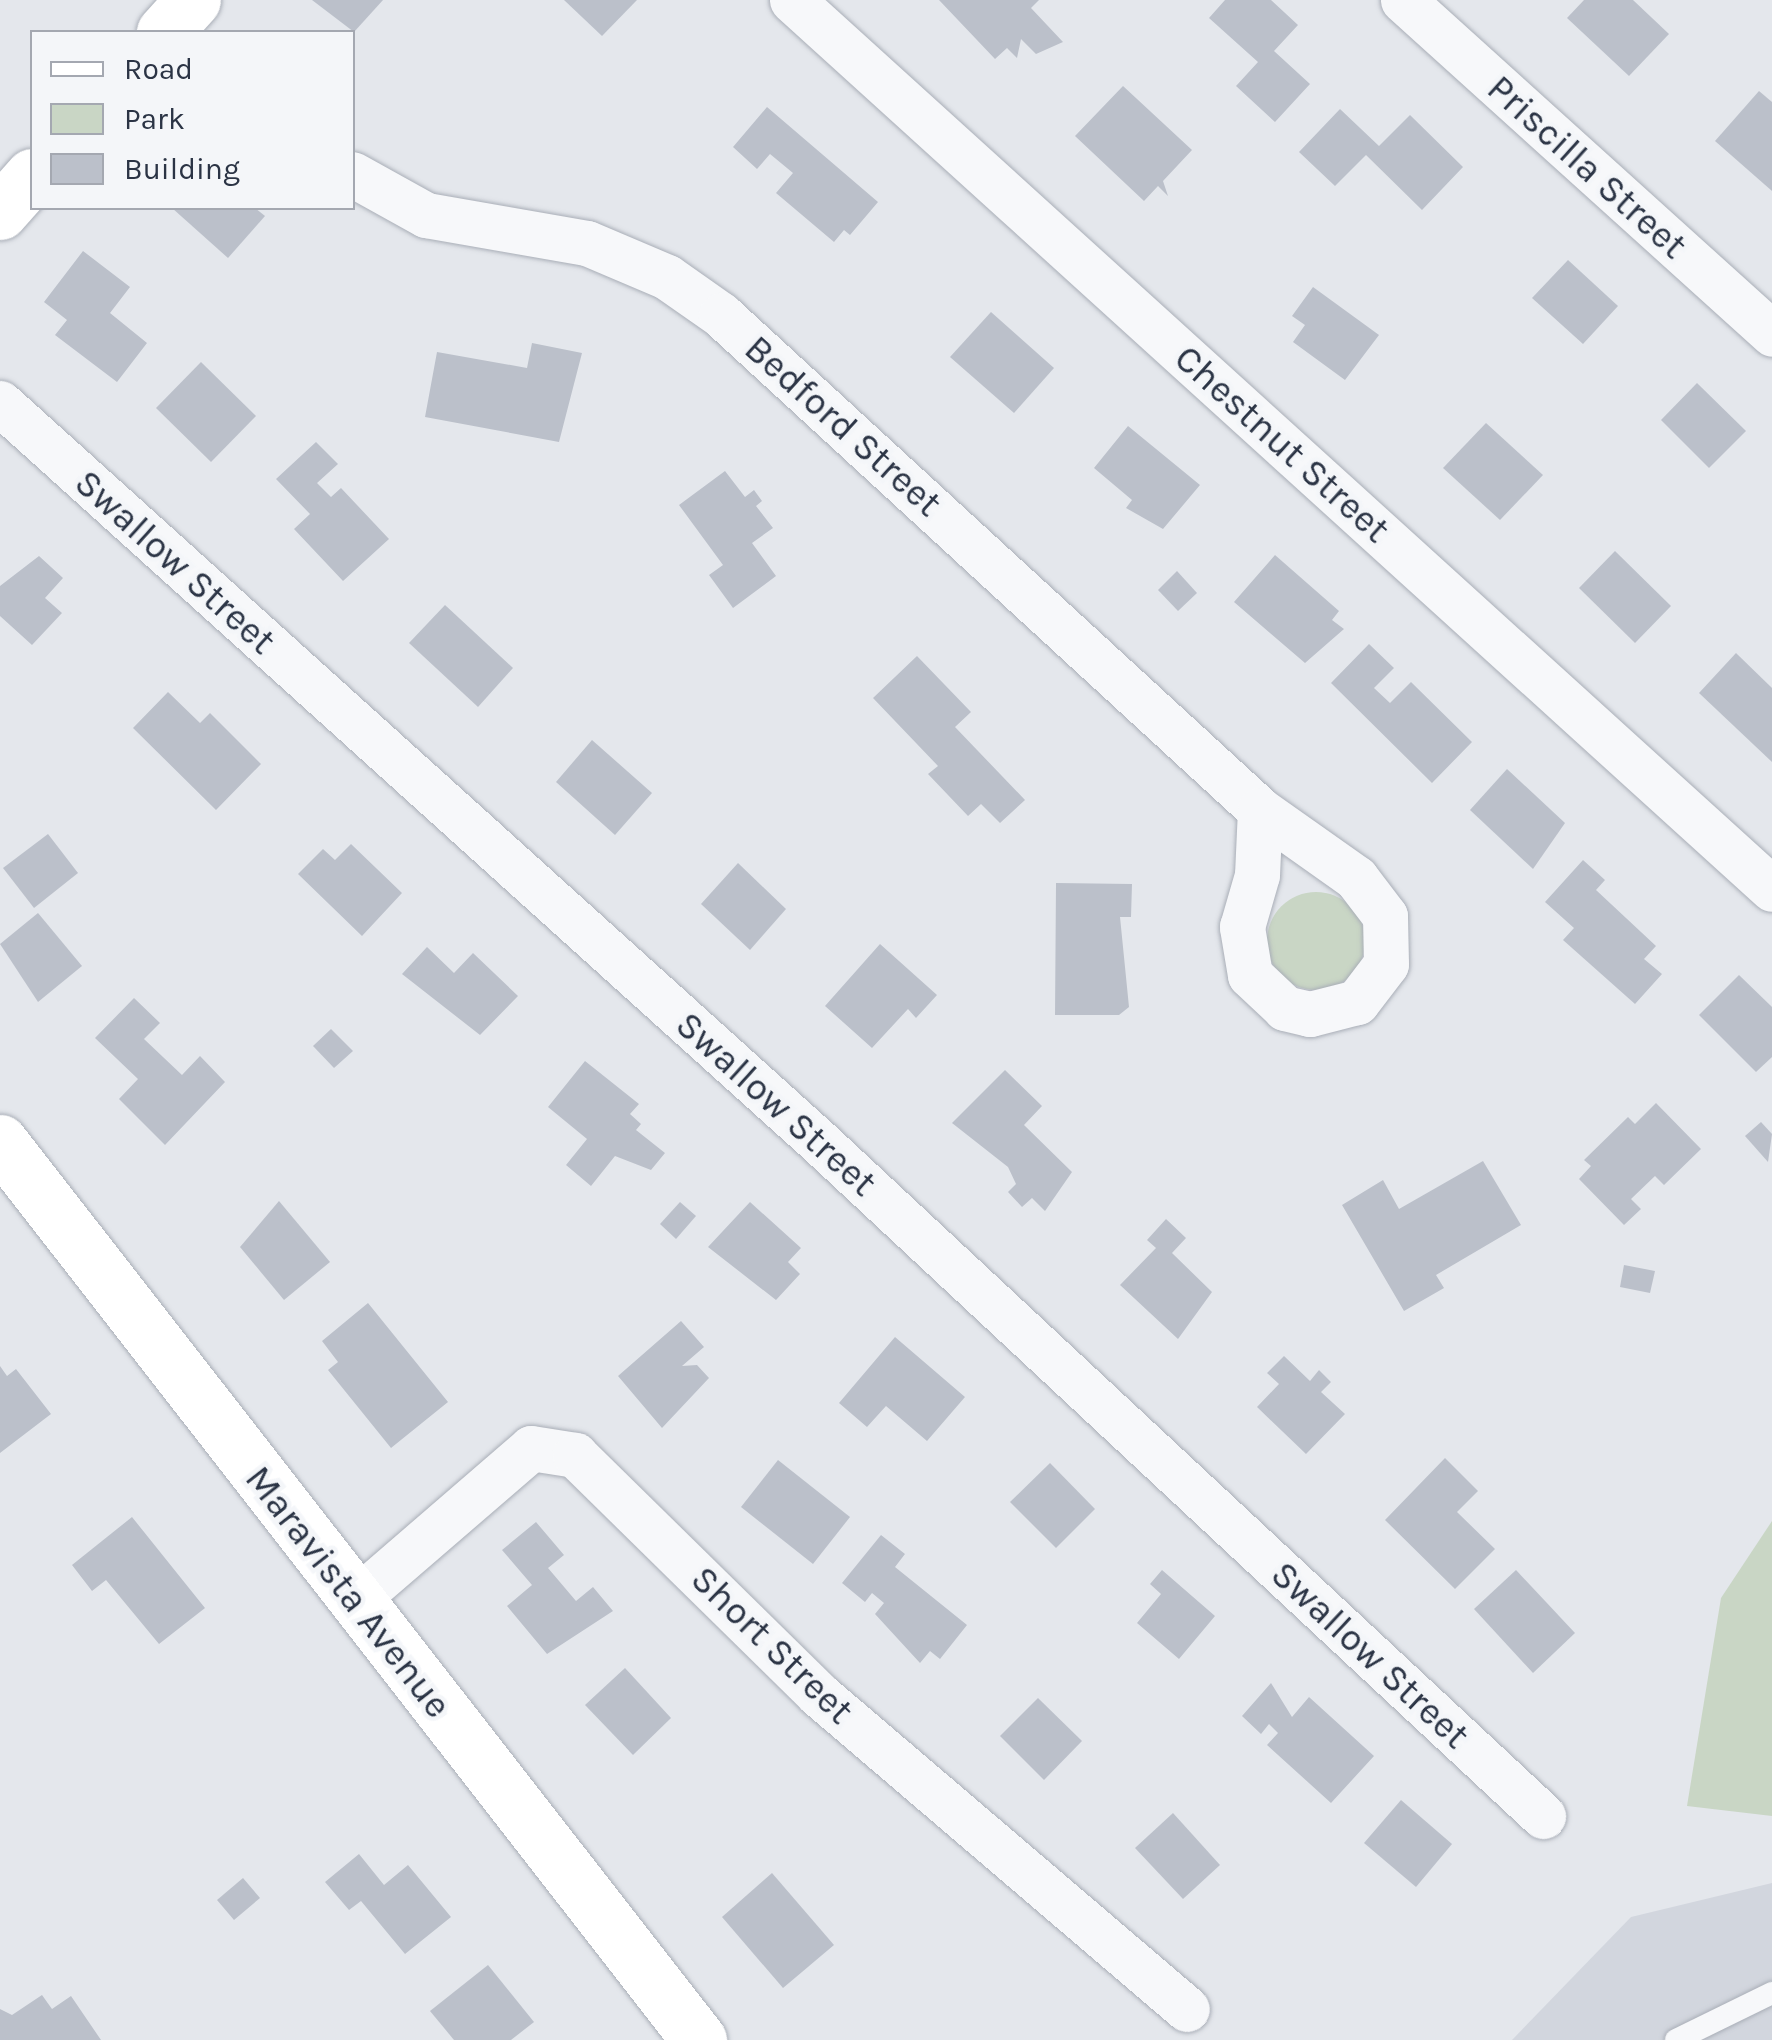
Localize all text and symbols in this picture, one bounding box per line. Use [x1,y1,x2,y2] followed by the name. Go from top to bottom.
[30,30,355,210] legend
[124,51,193,87] text: Road
[1478,66,1696,268] street label: Priscilla Street
[124,101,185,137] text: Park
[124,151,240,187] text: Building
[735,326,951,526] street label: Bedford Street
[1165,336,1399,552] street label: Chestnut Street
[65,460,285,664] street label: Swallow Street
[666,1002,886,1206] street label: Swallow Street
[235,1457,461,1727] street label: Maravista Avenue
[1261,1552,1479,1758] street label: Swallow Street
[681,1556,863,1734] street label: Short Street

